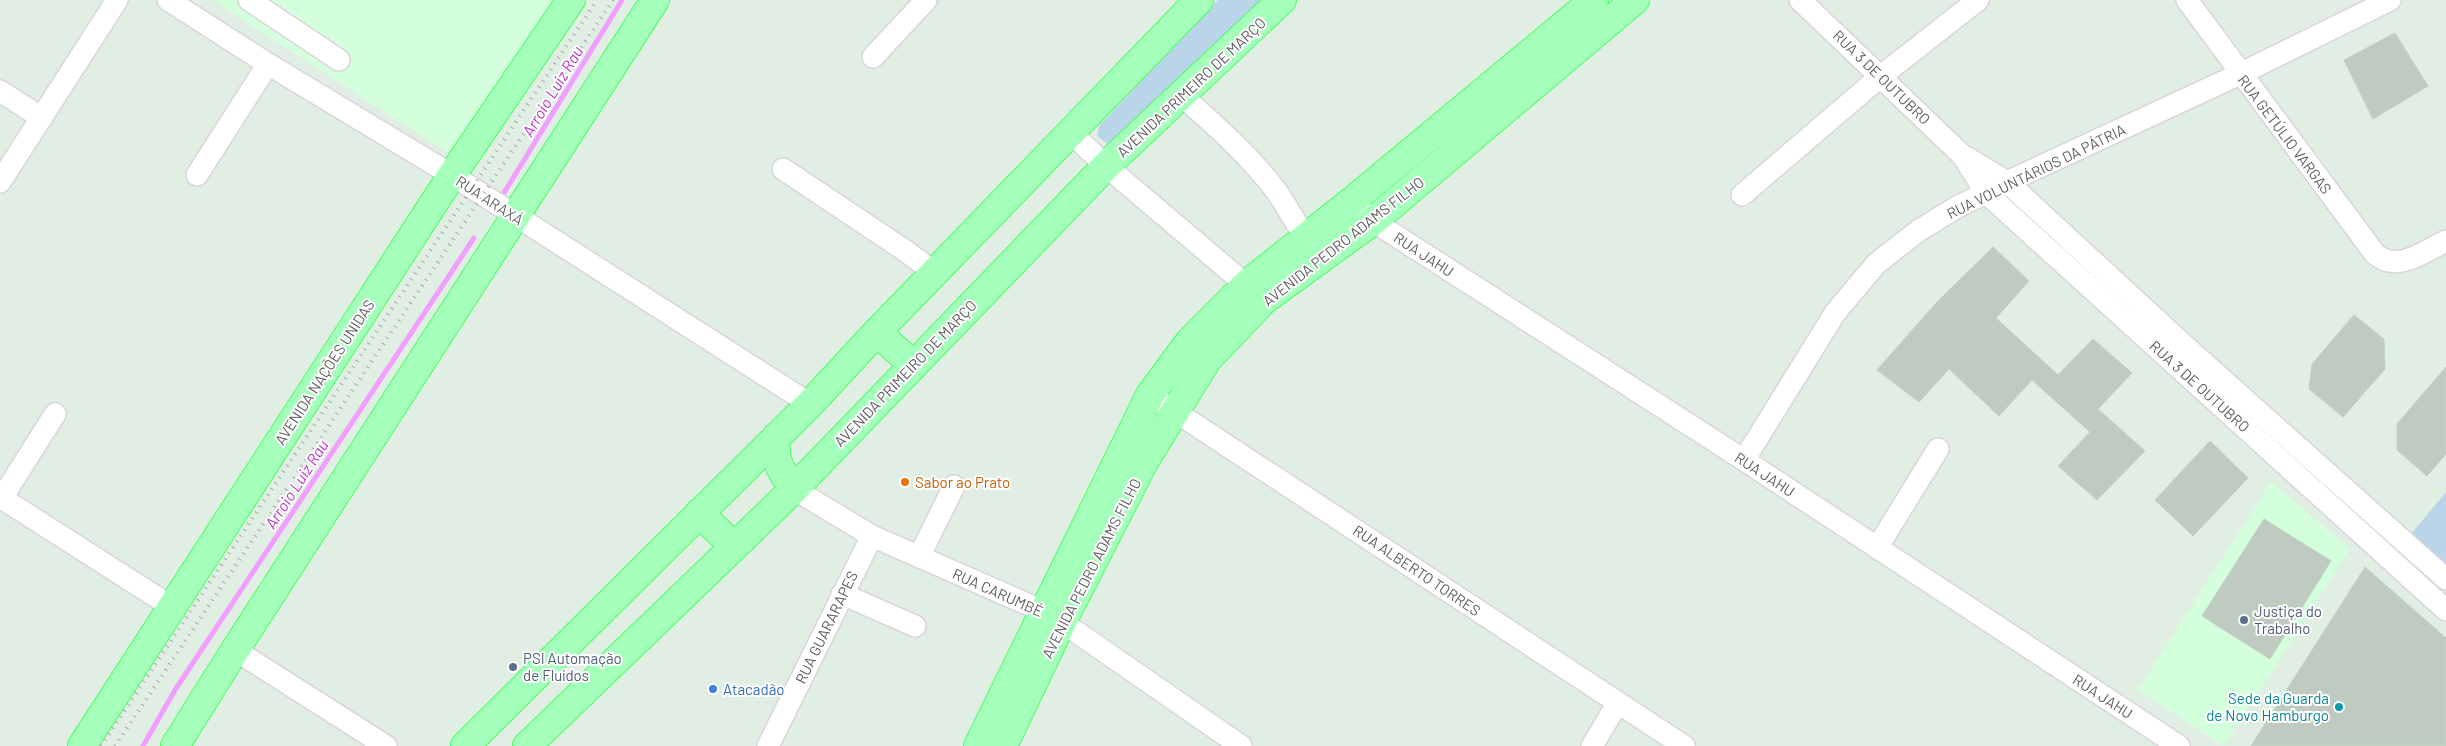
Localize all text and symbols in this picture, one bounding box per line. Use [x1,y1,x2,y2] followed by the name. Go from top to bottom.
[1113,13,1269,161] street label: AVENIDA PRIMEIRO DE MARÇO
[1830,26,1934,128] street label: RUA 3 DE OUTUBRO
[518,42,586,140] water label: Arroio Luiz Rau
[2234,71,2336,197] street label: RUA GETÚLIO VARGAS
[1944,120,2128,222] street label: RUA VOLUNTÁRIOS DA PÁTRIA
[453,172,527,228] street label: RUA ARAXÁ
[1259,172,1427,310] street label: AVENIDA PEDRO ADAMS FILHO
[1391,228,1457,280] street label: RUA JAHU
[270,296,378,448] street label: AVENIDA NAÇÕES UNIDAS
[830,296,980,450] street label: AVENIDA PRIMEIRO DE MARÇO
[2146,336,2254,436] street label: RUA 3 DE OUTUBRO
[260,436,332,532] water label: Arroio Luiz Rau
[1732,448,1798,500] street label: RUA JAHU
[915,473,1010,491] place label: Sabor ao Prato
[1038,475,1144,661] street label: AVENIDA PEDRO ADAMS FILHO
[899,476,911,488] marker: Sabor ao Prato
[1350,521,1484,619] street label: RUA ALBERTO TORRES
[950,564,1046,620] street label: RUA CARUMBÉ
[791,568,861,686] street label: RUA GUARARAPES
[2254,602,2322,637] place label: Justiça do Trabalho
[2238,614,2250,626] marker: Justiça do Trabalho
[523,649,622,684] place label: PSI Automação de Fluídos
[507,661,519,673] marker: PSI Automação de Fluídos
[2070,670,2136,722] street label: RUA JAHU
[723,680,784,698] place label: Atacadão
[707,683,719,695] marker: Atacadão
[2206,689,2329,724] place label: Sede da Guarda de Novo Hamburgo
[2333,701,2345,713] marker: Sede da Guarda de Novo Hamburgo

